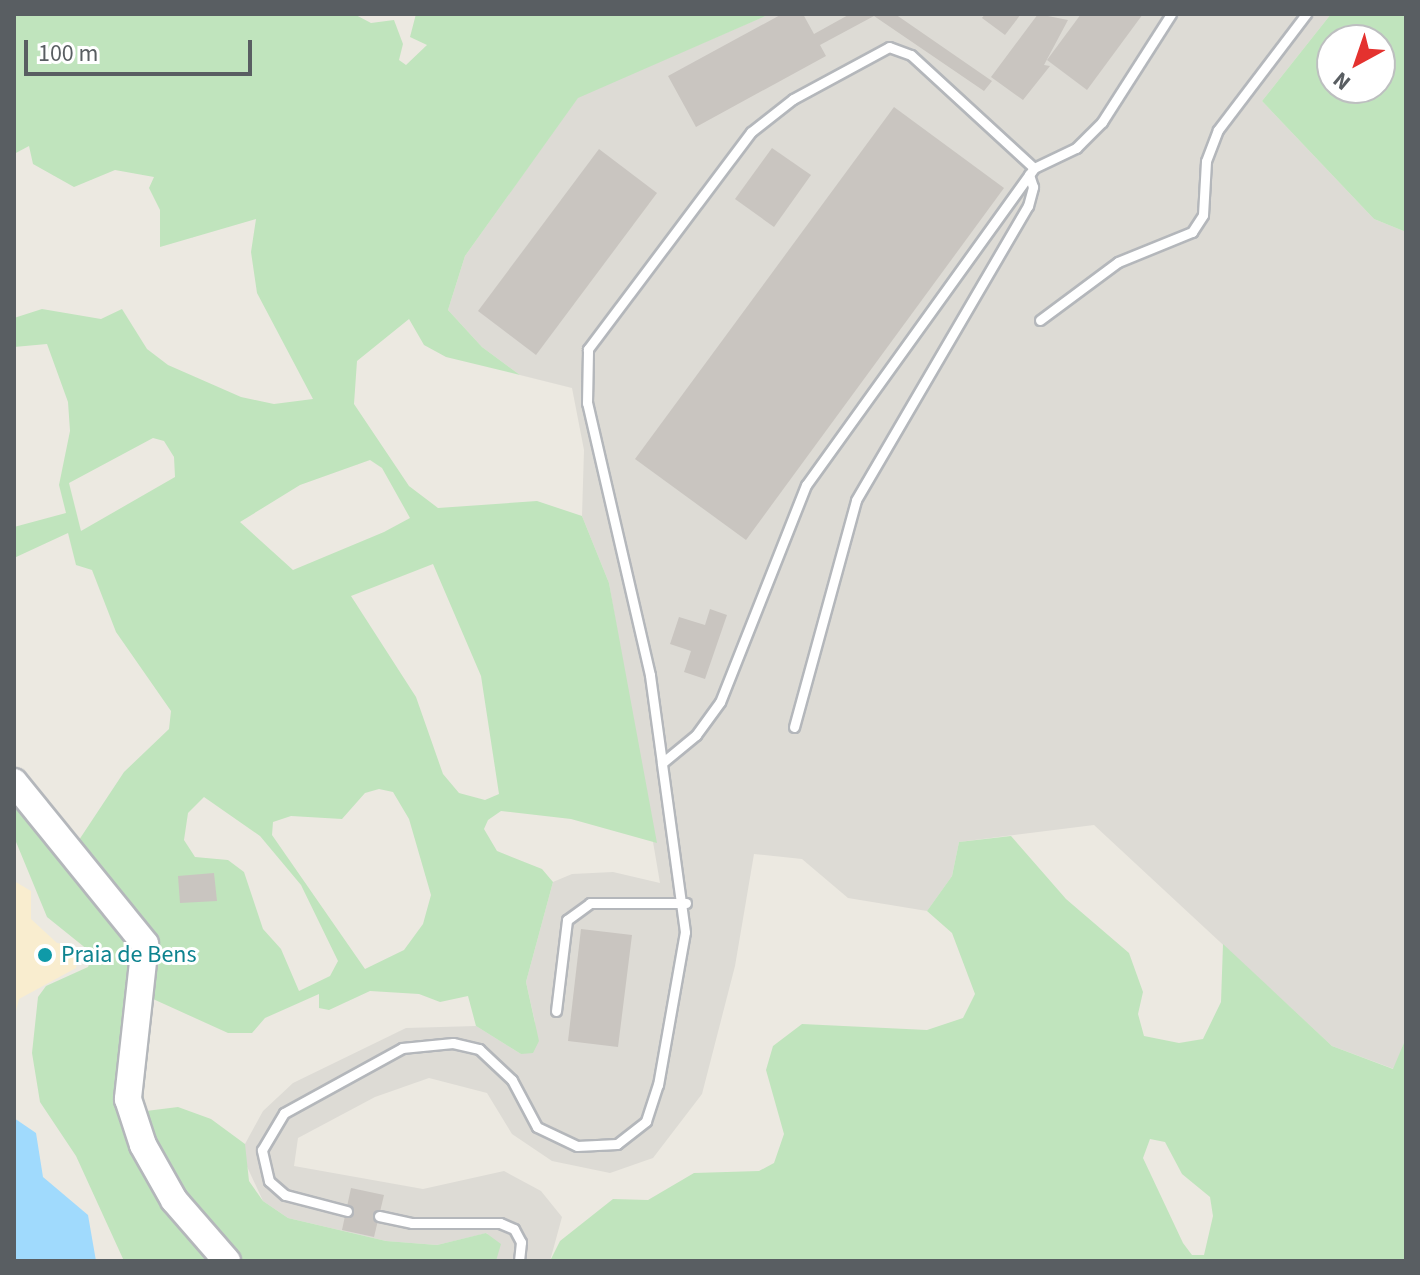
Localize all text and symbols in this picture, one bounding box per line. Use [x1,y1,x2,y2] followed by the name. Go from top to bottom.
[28,24,256,74] scale bar
[1316,24,1396,104] north arrow
[38,36,98,71] text: 100 m
[1326,64,1358,98] text: N
[61,941,196,969] place label: Praia de Bens
[36,946,54,964] marker: Praia de Bens

